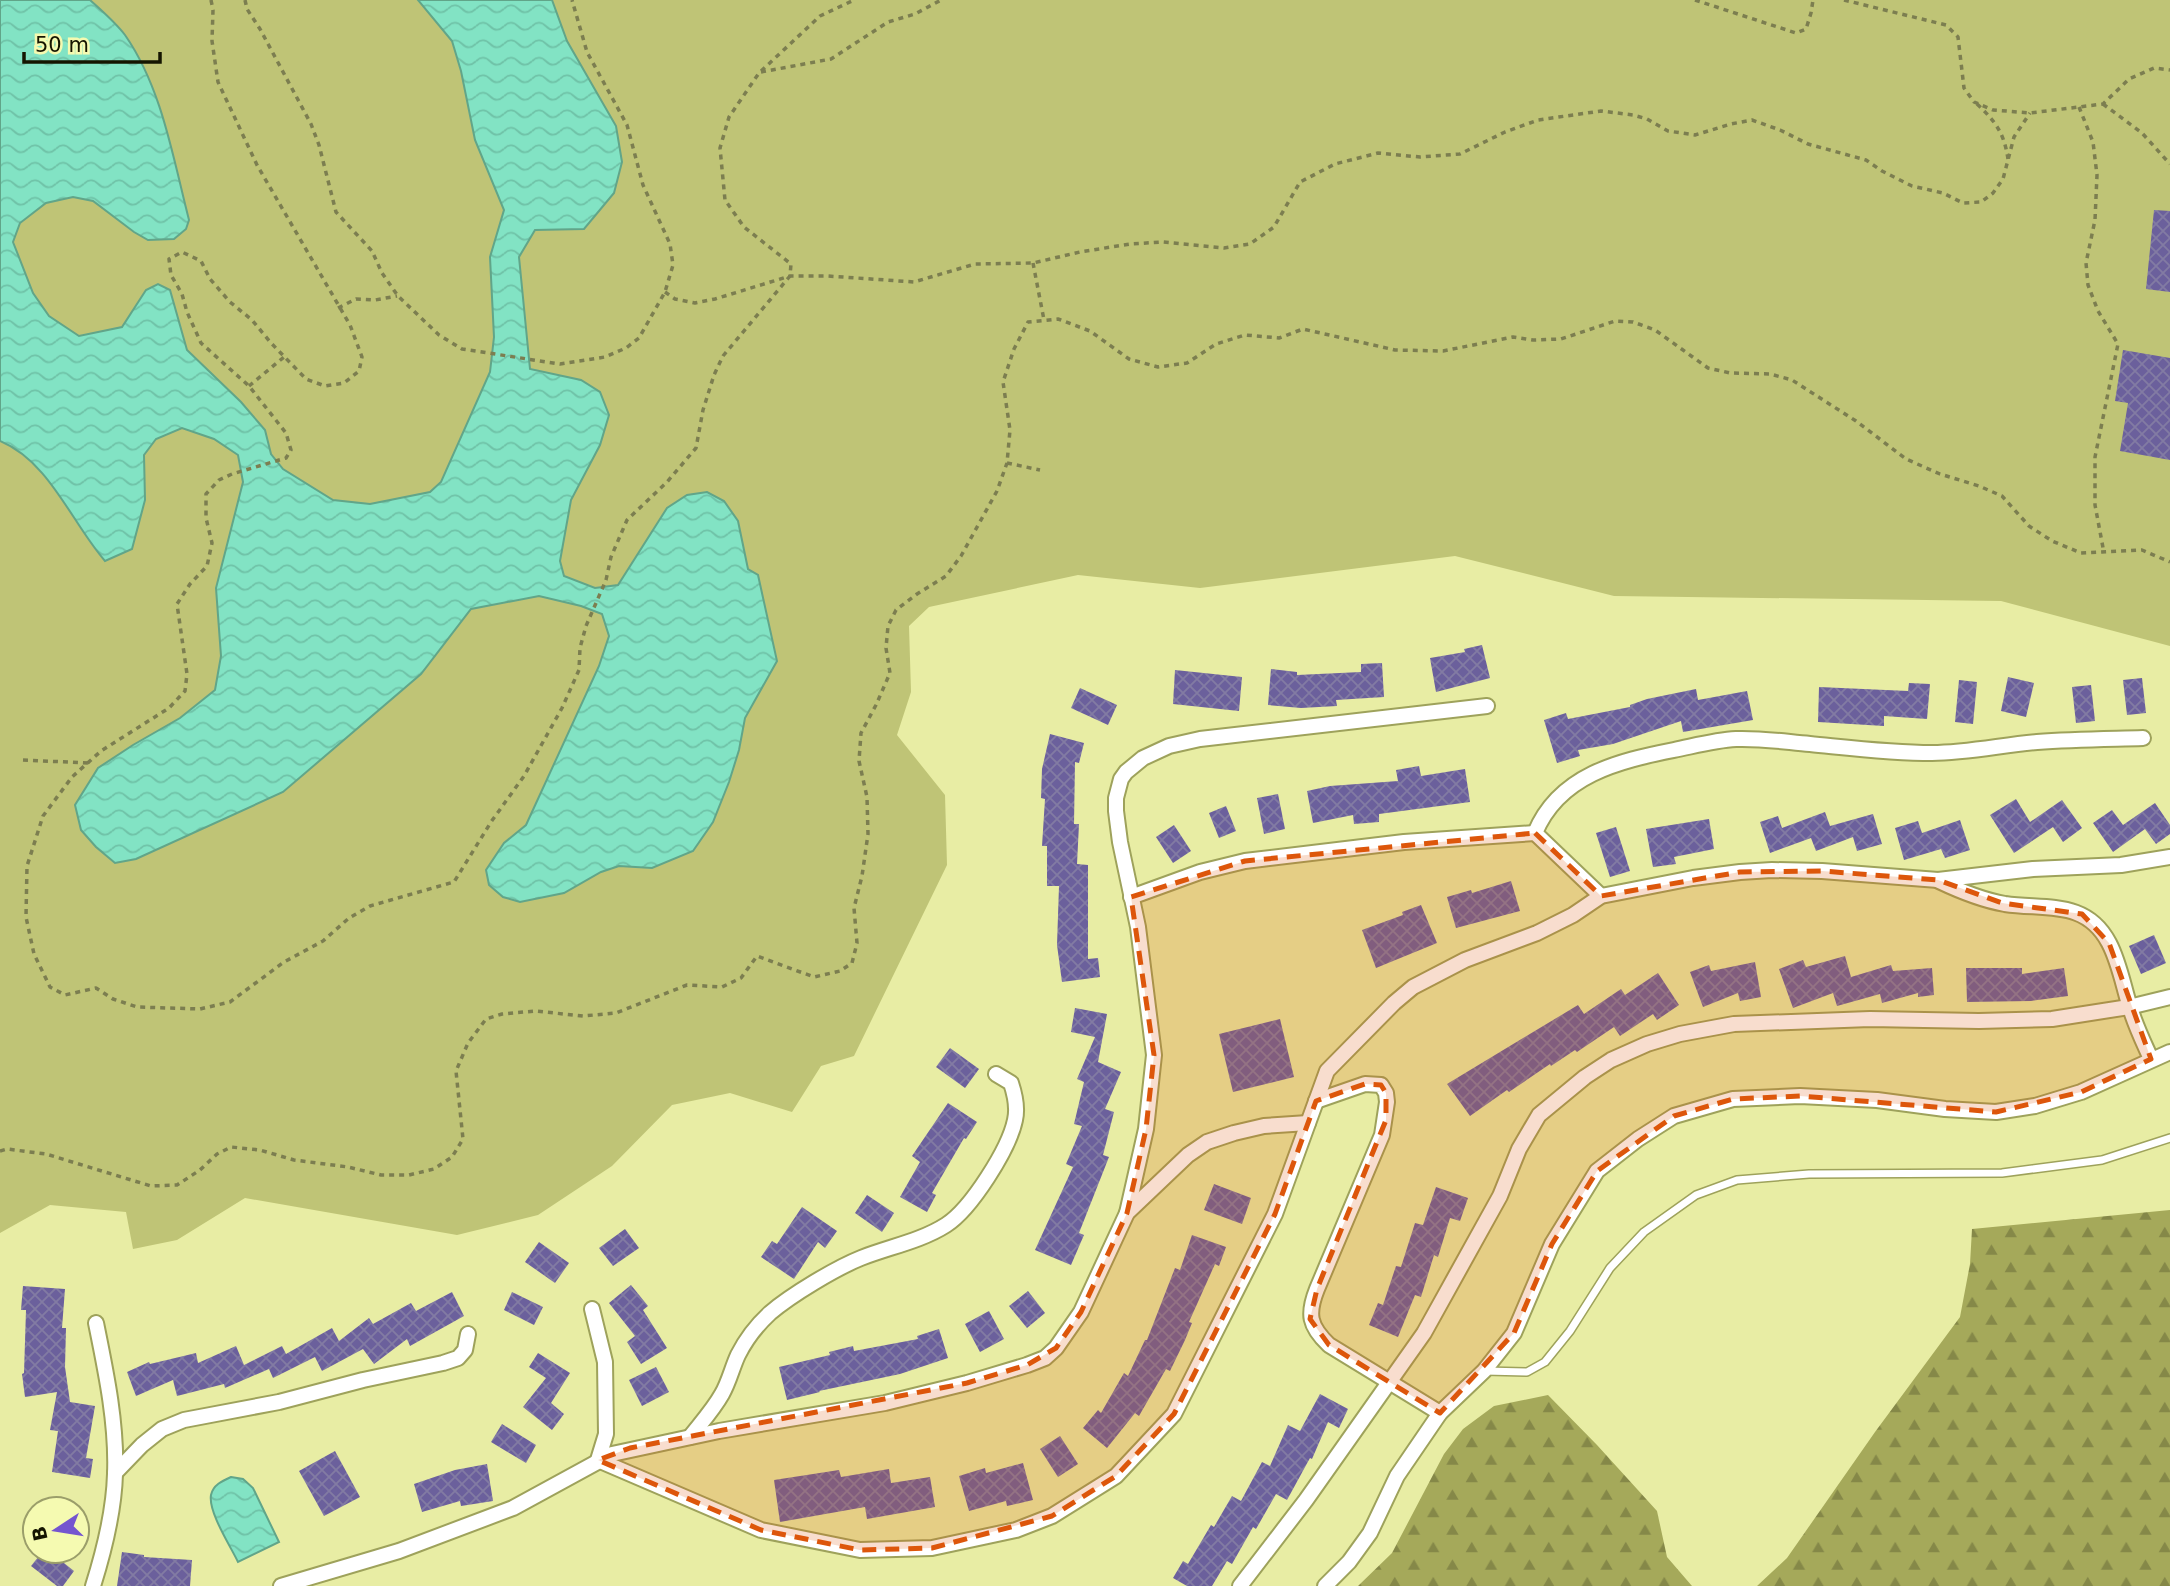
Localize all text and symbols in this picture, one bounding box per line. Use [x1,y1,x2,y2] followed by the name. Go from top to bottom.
[24,21,161,65] scale bar
[35,33,89,57] text: 50 m
[21,1495,91,1565] north arrow
[27,1524,52,1543] text: B

